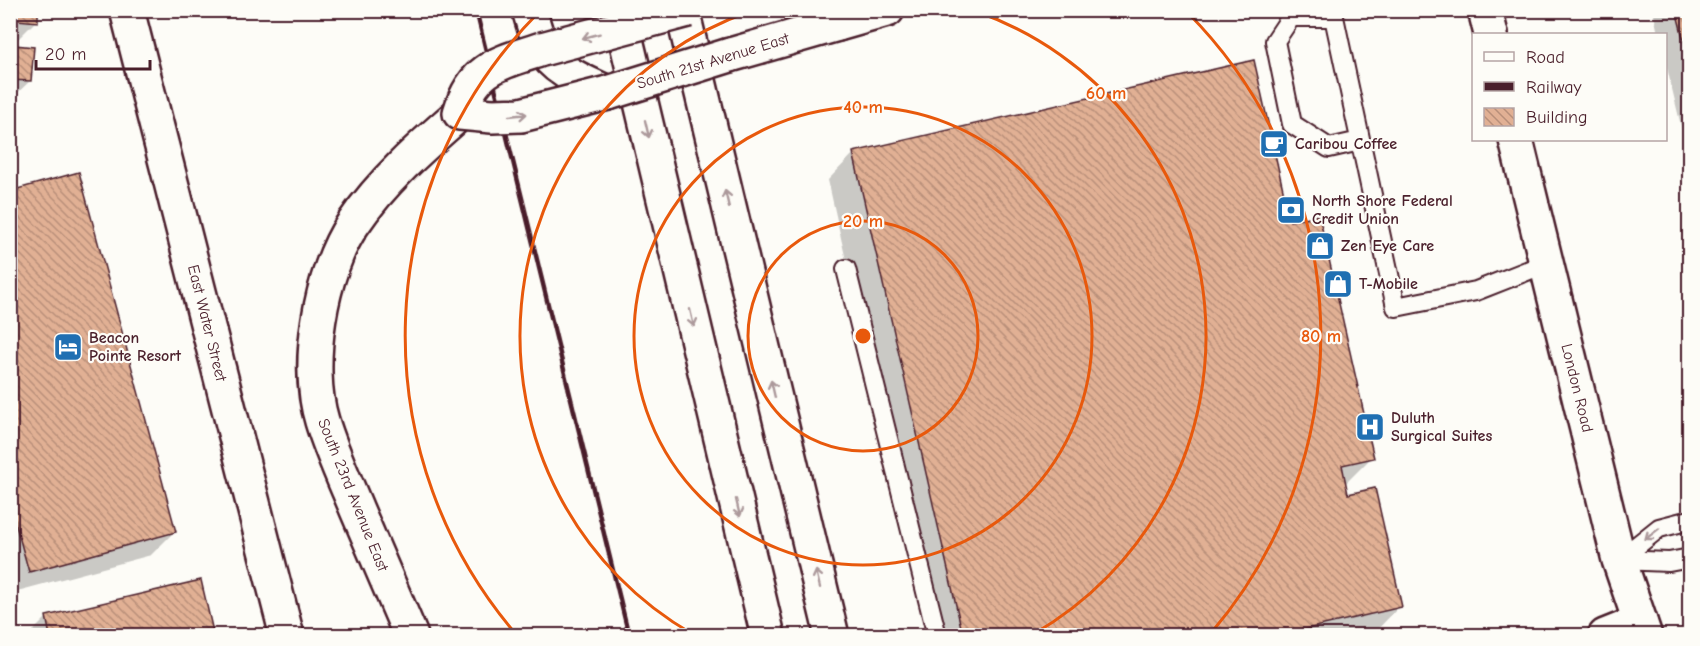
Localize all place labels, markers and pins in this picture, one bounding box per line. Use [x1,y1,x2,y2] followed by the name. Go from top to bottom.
[1258,128,1290,160] cafe icon: Caribou Coffee
[1295,135,1397,153] place label: Caribou Coffee
[1312,192,1453,228] place label: North Shore Federal Credit Union
[1275,194,1307,226] bank icon: North Shore Federal Credit Union
[1304,230,1336,262] shop icon: Zen Eye Care
[1341,237,1434,255] place label: Zen Eye Care
[1322,268,1354,300] shop icon: T-Mobile
[1359,275,1418,293] place label: T-Mobile
[853,326,873,346] centre of rings
[89,329,182,365] place label: Beacon Pointe Resort
[52,331,84,363] hotel icon: Beacon Pointe Resort
[1391,409,1492,445] place label: Duluth Surgical Suites
[1354,411,1386,443] hospital icon: Duluth Surgical Suites

